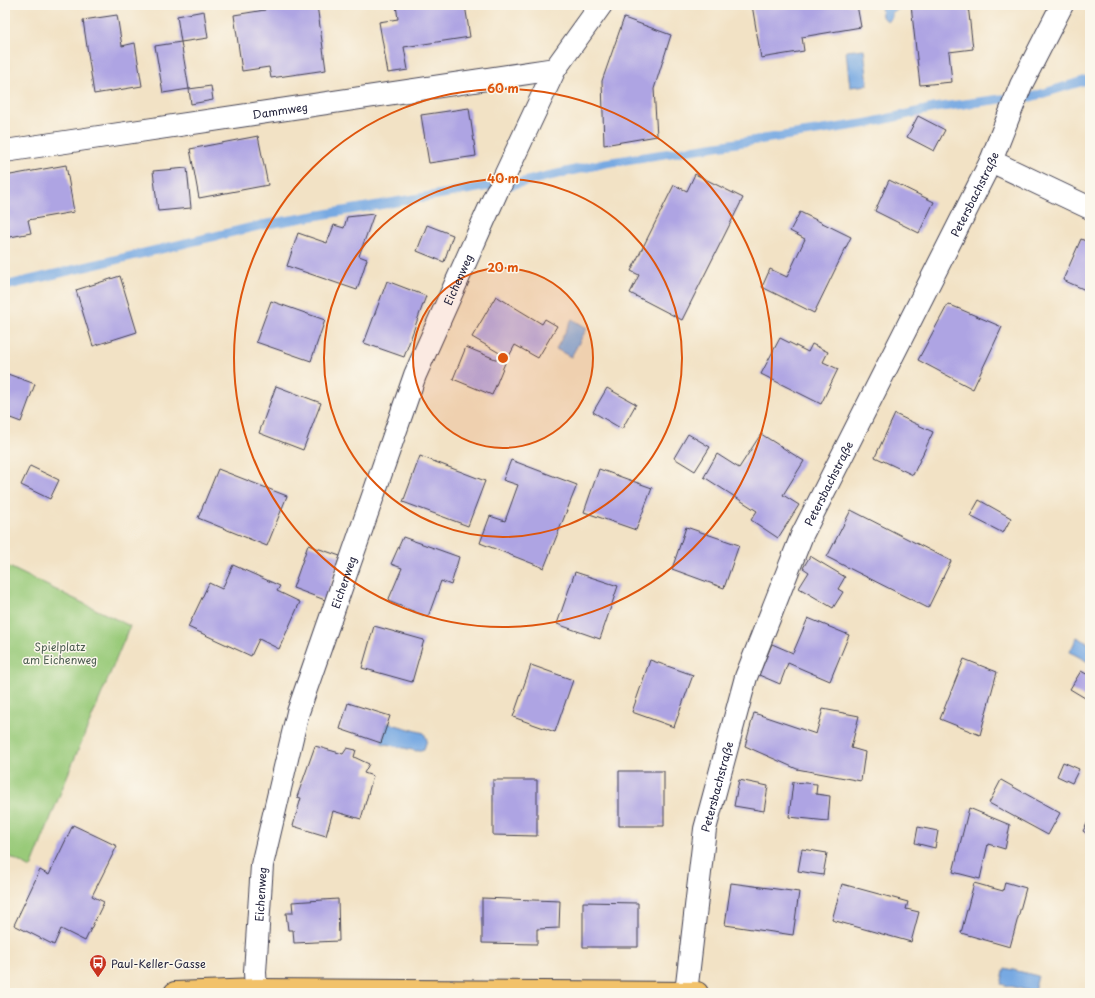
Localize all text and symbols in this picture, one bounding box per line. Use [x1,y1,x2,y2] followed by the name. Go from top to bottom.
[487,79,519,97] text: 60 m
[251,97,309,123] street label: Dammweg
[946,149,1002,240] street label: Petersbachstraße
[487,169,519,187] text: 40 m
[439,251,477,308] street label: Eichenweg
[487,258,519,276] text: 20 m
[496,351,510,365] centre of rings
[799,438,857,529] street label: Petersbachstraße
[326,553,360,611] street label: Eichenweg
[23,638,97,668] park label: Spielplatz am Eichenweg
[696,739,737,834] street label: Petersbachstraße
[250,866,270,922] street label: Eichenweg
[88,953,108,978] bus stop icon: Paul-Keller-Gasse
[111,955,206,972] place label: Paul-Keller-Gasse

